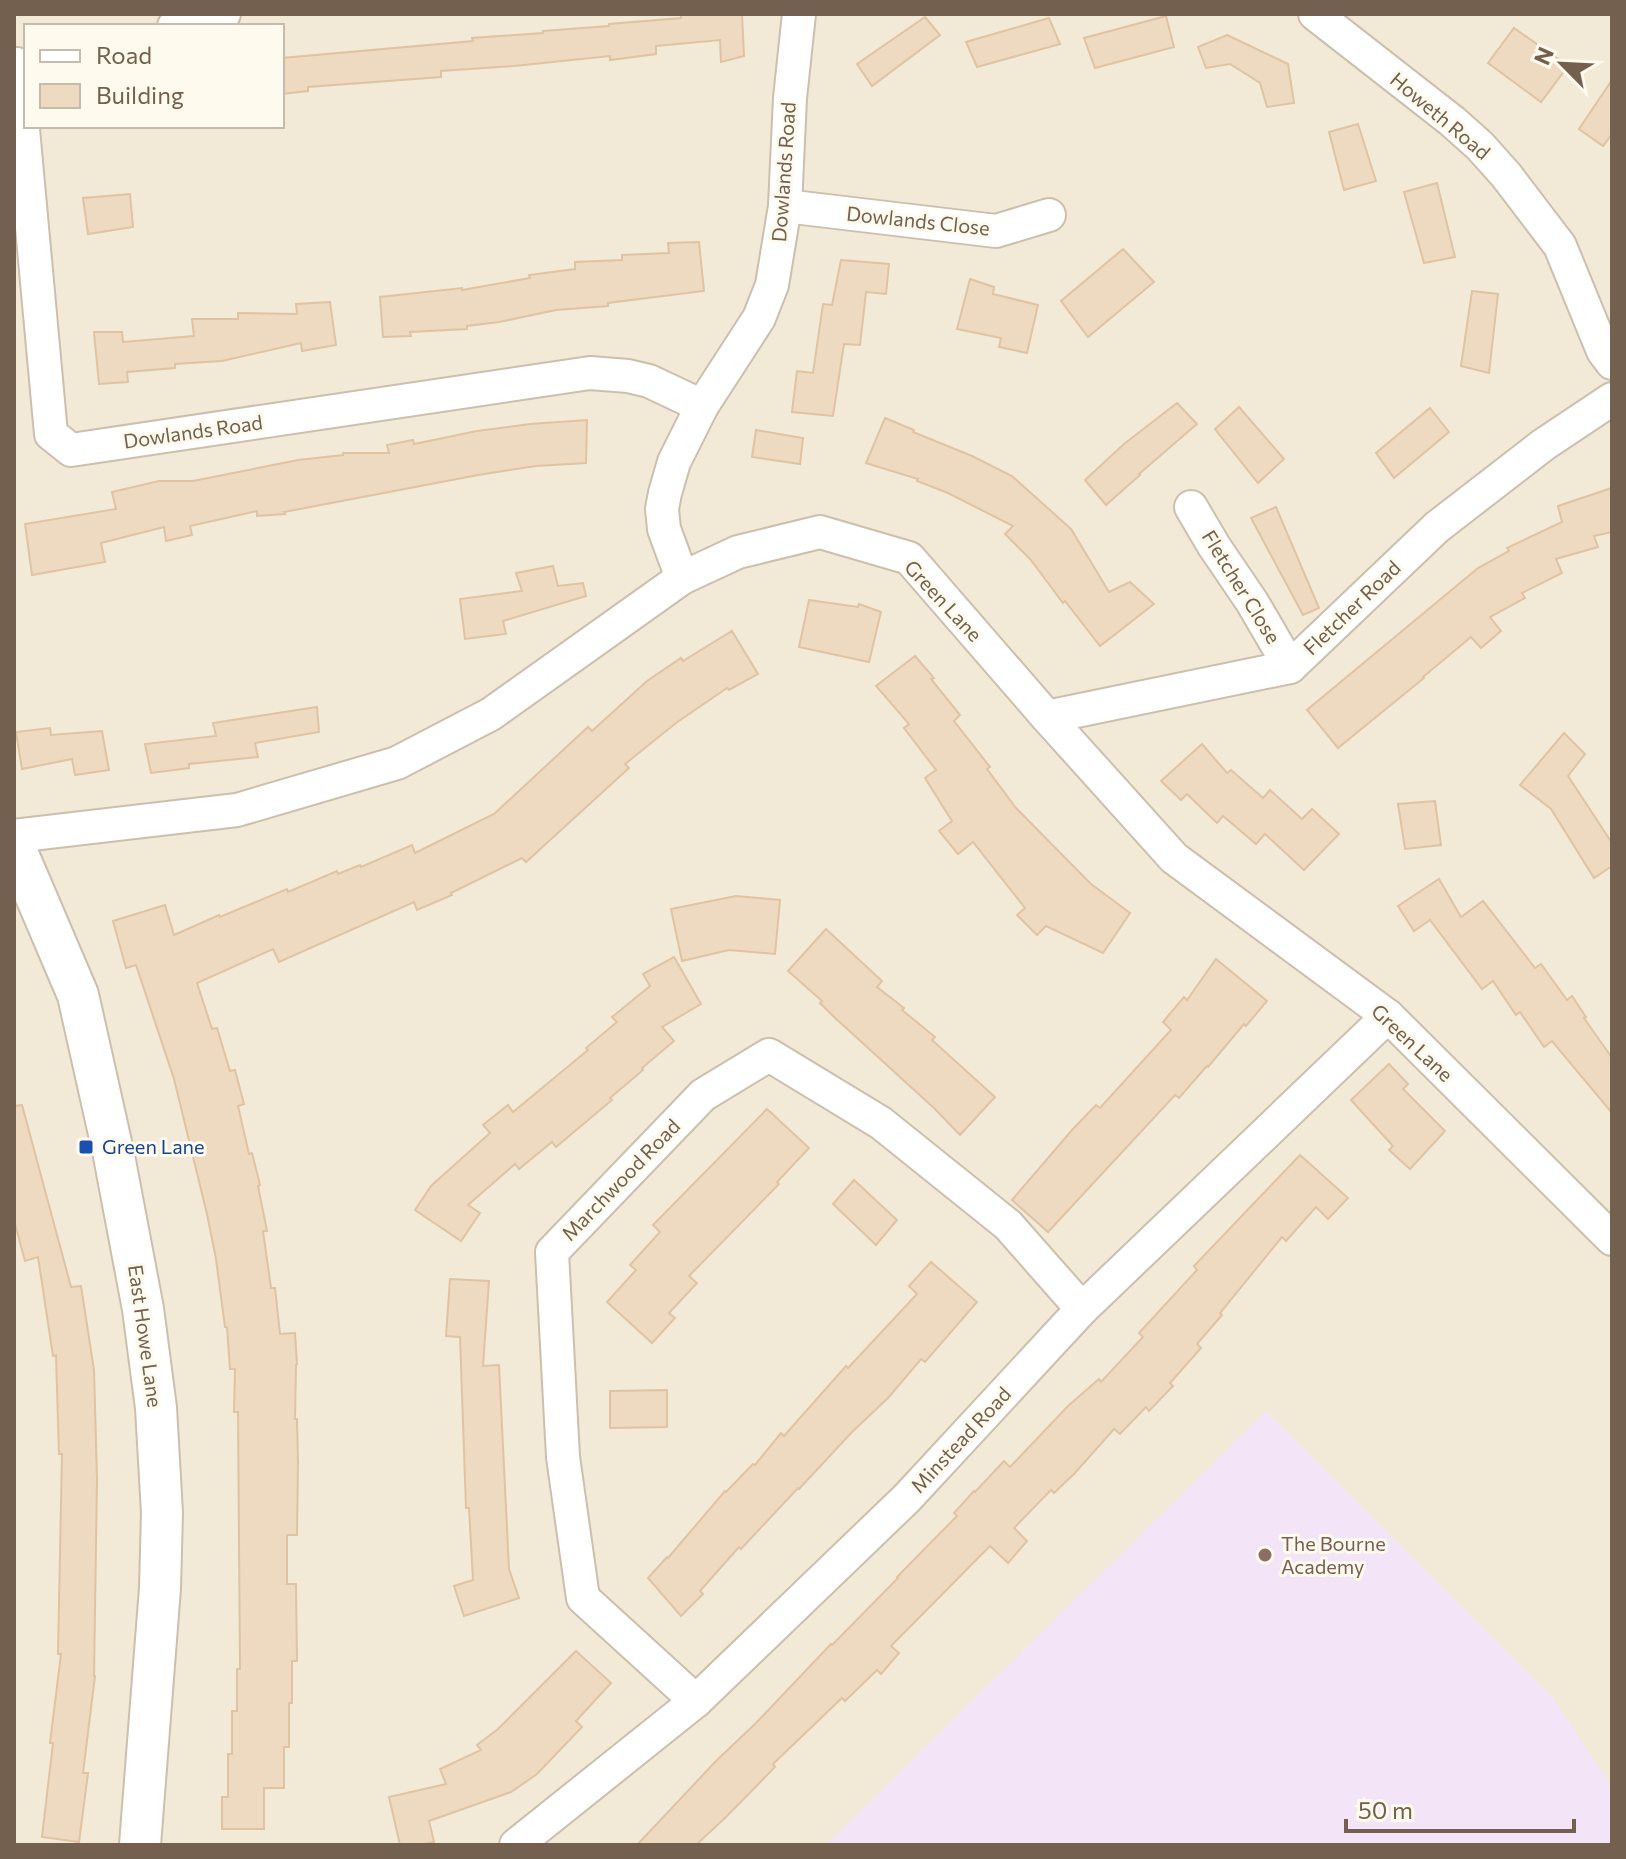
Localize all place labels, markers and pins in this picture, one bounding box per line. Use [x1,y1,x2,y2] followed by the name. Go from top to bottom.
[102,1134,205,1158] place label: Green Lane
[77,1138,95,1156] marker: Green Lane
[1281,1531,1386,1578] place label: The Bourne Academy
[1256,1546,1274,1564] marker: The Bourne Academy

